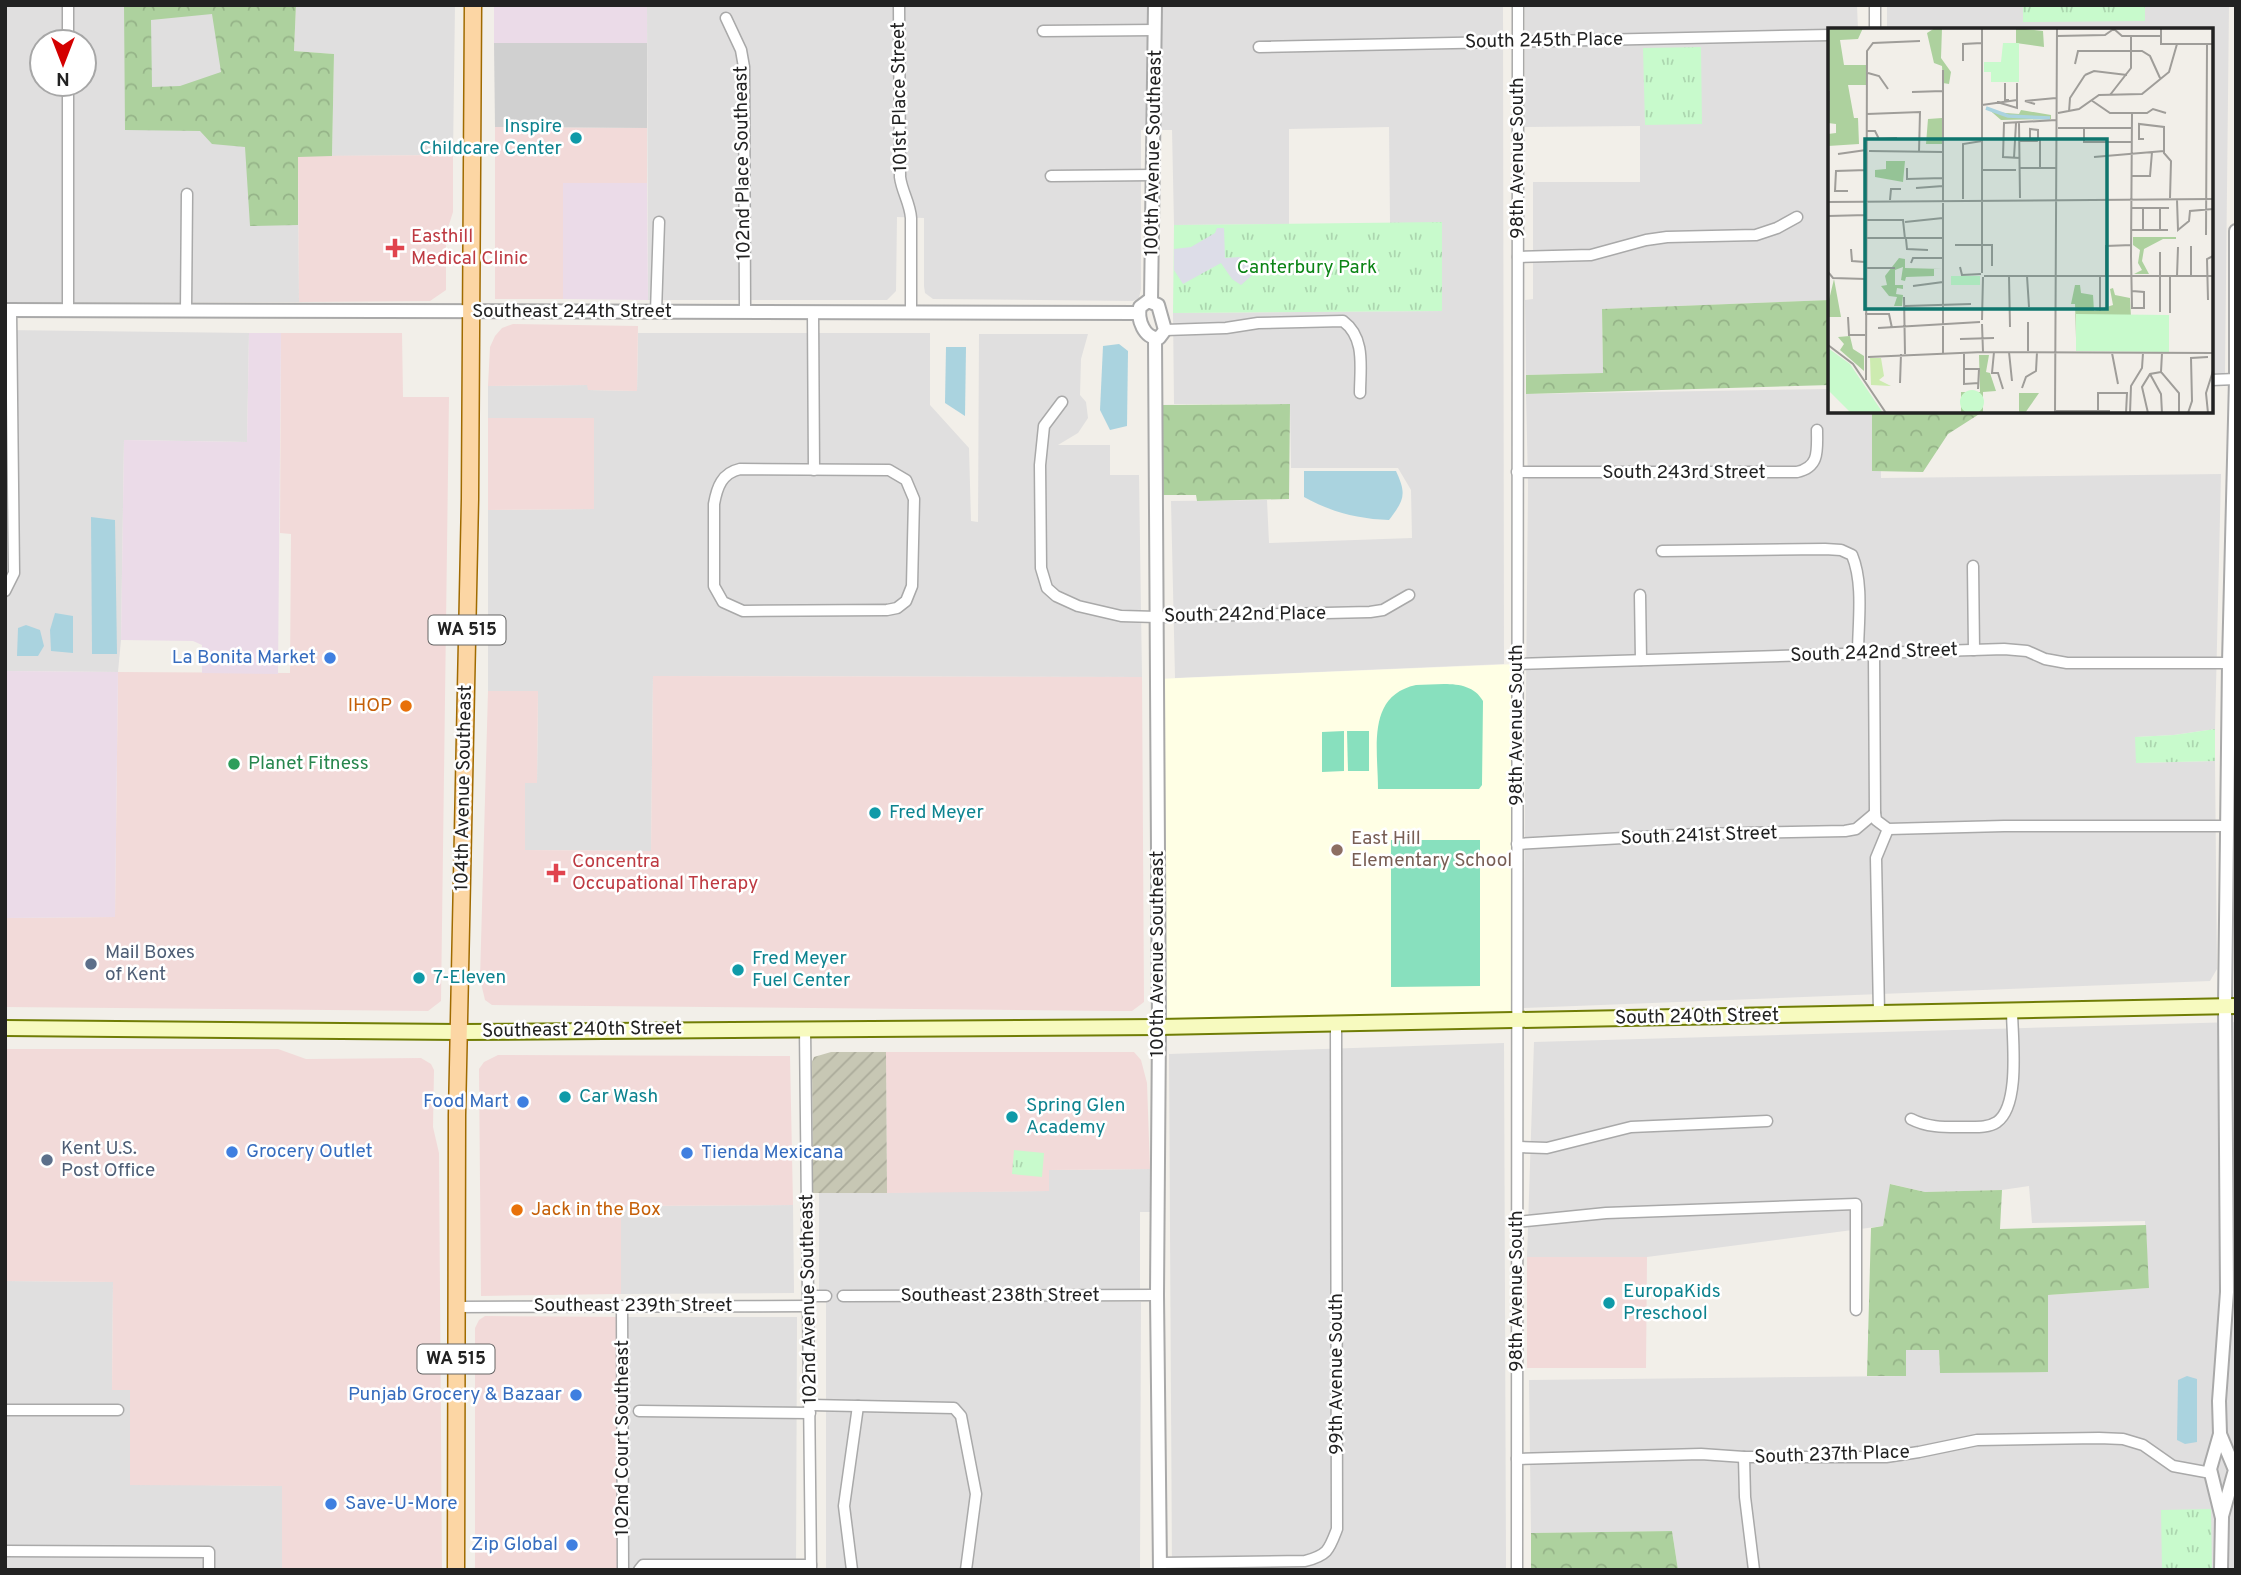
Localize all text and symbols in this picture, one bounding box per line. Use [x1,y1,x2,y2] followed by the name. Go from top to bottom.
[887,22,913,172] street label: 101st Place Street
[28,28,98,98] north arrow
[1465,28,1623,54] street label: South 245th Place
[1828,28,2213,413] inset map
[1140,49,1168,257] street label: 100th Avenue Southeast
[729,65,757,261] street label: 102nd Place Southeast
[56,66,70,90] text: N
[1506,77,1530,239] street label: 98th Avenue South
[419,115,563,161] place label: Inspire Childcare Center
[568,130,584,146] marker: Inspire Childcare Center
[411,225,528,271] place label: Easthill Medical Clinic
[385,238,405,258] marker: Easthill Medical Clinic
[1237,256,1377,280] park label: Canterbury Park
[472,300,672,324] street label: Southeast 244th Street
[1602,461,1766,485] street label: South 243rd Street
[1164,602,1326,628] street label: South 242nd Place
[428,616,505,644] road number: WA 515
[1790,638,1958,668] street label: South 242nd Street
[1505,644,1529,806] street label: 98th Avenue South
[172,646,316,670] place label: La Bonita Market
[322,650,338,666] marker: La Bonita Market
[450,685,478,891] street label: 104th Avenue Southeast
[348,694,392,718] place label: IHOP
[398,698,414,714] marker: IHOP
[248,752,369,776] place label: Planet Fitness
[226,756,242,772] marker: Planet Fitness
[889,801,984,825] place label: Fred Meyer
[867,805,883,821] marker: Fred Meyer
[1620,821,1778,851] street label: South 241st Street
[1351,827,1512,873] place label: East Hill Elementary School
[1329,842,1345,858] marker: East Hill Elementary School
[572,850,758,896] place label: Concentra Occupational Therapy
[1146,851,1170,1057] street label: 100th Avenue Southeast
[546,863,566,883] marker: Concentra Occupational Therapy
[105,941,195,987] place label: Mail Boxes of Kent
[752,947,851,993] place label: Fred Meyer Fuel Center
[83,956,99,972] marker: Mail Boxes of Kent
[730,962,746,978] marker: Fred Meyer Fuel Center
[433,966,506,990] place label: 7-Eleven
[411,970,427,986] marker: 7-Eleven
[1615,1004,1779,1030] street label: South 240th Street
[482,1016,682,1044] street label: Southeast 240th Street
[579,1085,658,1109] place label: Car Wash
[557,1089,573,1105] marker: Car Wash
[423,1090,509,1114] place label: Food Mart
[515,1094,531,1110] marker: Food Mart
[1026,1094,1125,1140] place label: Spring Glen Academy
[1004,1109,1020,1125] marker: Spring Glen Academy
[61,1137,155,1183] place label: Kent U.S. Post Office
[246,1140,373,1164] place label: Grocery Outlet
[701,1141,843,1165] place label: Tienda Mexicana
[224,1144,240,1160] marker: Grocery Outlet
[679,1145,695,1161] marker: Tienda Mexicana
[39,1152,55,1168] marker: Kent U.S. Post Office
[795,1194,823,1404] street label: 102nd Avenue Southeast
[531,1198,661,1222] place label: Jack in the Box
[509,1202,525,1218] marker: Jack in the Box
[1505,1210,1529,1372] street label: 98th Avenue South
[1623,1280,1721,1326] place label: EuropaKids Preschool
[900,1284,1100,1308] street label: Southeast 238th Street
[1325,1293,1349,1455] street label: 99th Avenue South
[534,1294,732,1318] street label: Southeast 239th Street
[1601,1295,1617,1311] marker: EuropaKids Preschool
[611,1340,635,1536] street label: 102nd Court Southeast
[418,1344,494,1374] road number: WA 515
[348,1383,563,1407] place label: Punjab Grocery & Bazaar
[568,1387,584,1403] marker: Punjab Grocery & Bazaar
[1754,1440,1910,1470] street label: South 237th Place
[345,1492,457,1516] place label: Save-U-More
[323,1496,339,1512] marker: Save-U-More
[471,1533,558,1557] place label: Zip Global
[564,1537,580,1553] marker: Zip Global

